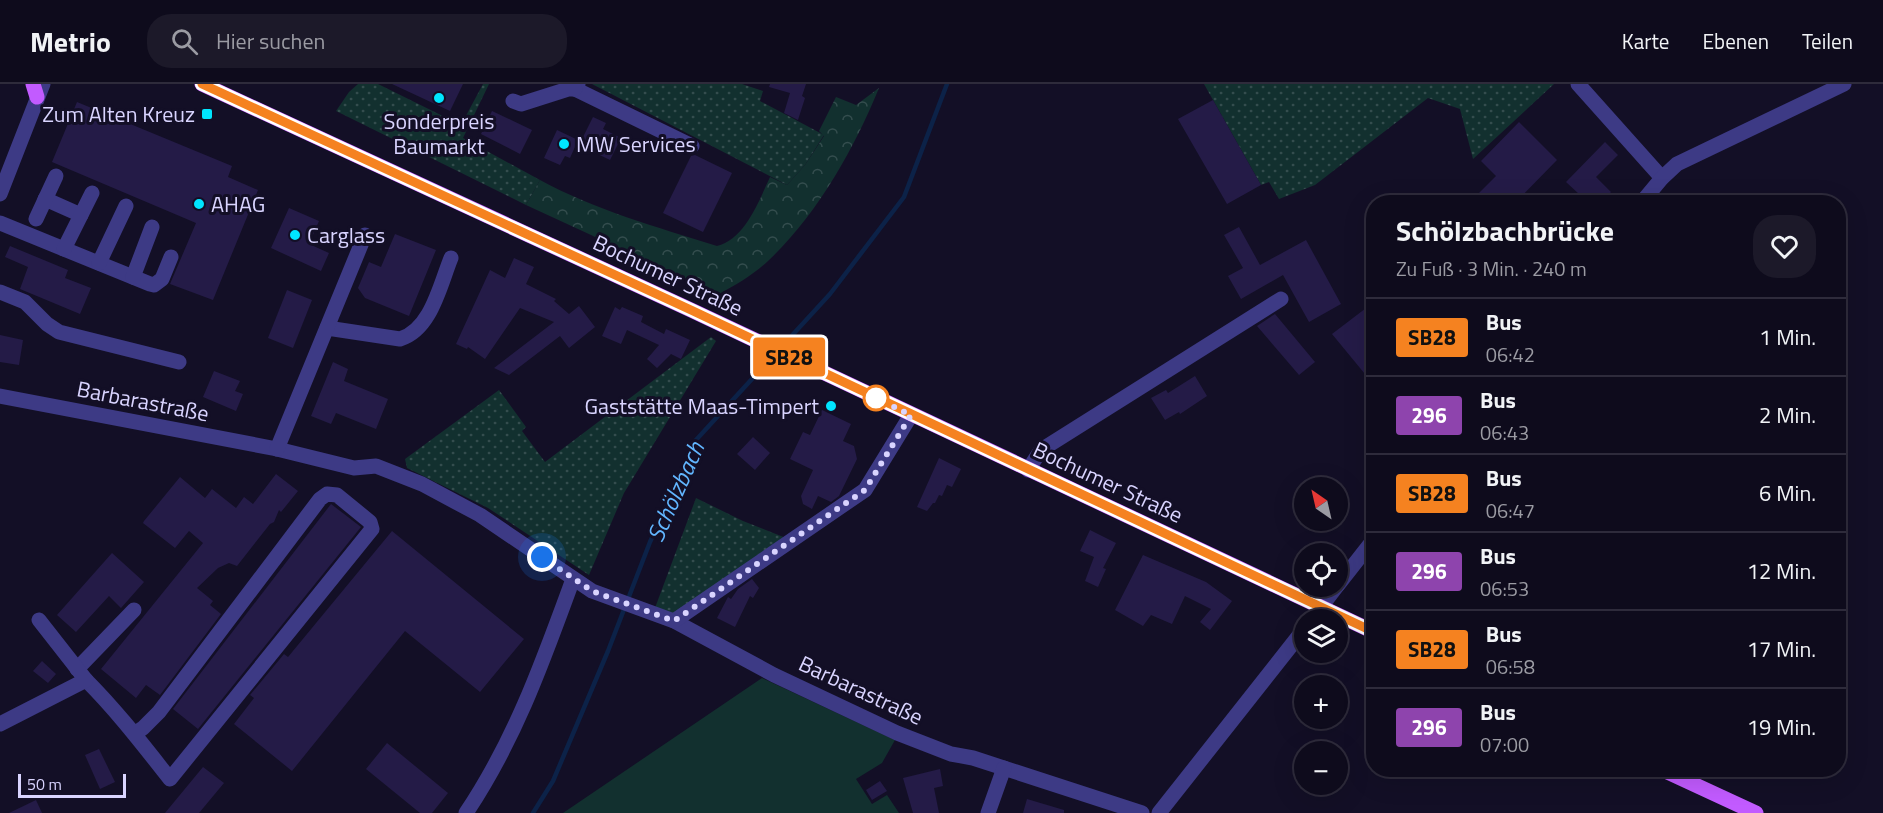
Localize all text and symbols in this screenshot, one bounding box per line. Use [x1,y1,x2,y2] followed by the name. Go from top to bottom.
[147,14,567,68] search box
[30,20,111,63] text: Metrio
[216,24,325,58] text: Hier suchen
[168,25,201,58] icon: search
[1622,25,1669,57] text: Karte
[1702,25,1769,57] text: Ebenen
[1802,25,1853,57] text: Teilen
[432,91,446,105] marker: Sonderpreis Baumarkt
[42,97,195,131] place label: Zum Alten Kreuz
[384,104,494,163] place label: Sonderpreis Baumarkt
[200,107,214,121] marker: Zum Alten Kreuz
[576,127,696,161] place label: MW Services
[557,137,571,151] marker: MW Services
[211,187,265,221] place label: AHAG
[192,197,206,211] marker: AHAG
[1396,209,1614,252] text: Schölzbachbrücke
[1753,215,1816,278] button: heart
[307,218,385,252] place label: Carglass
[587,225,749,325] street label: Bochumer Straße
[288,228,302,242] marker: Carglass
[1396,253,1587,284] text: Zu Fuß · 3 Min. · 240 m
[1486,305,1522,339] text: Bus
[1759,320,1816,354] text: 1 Min.
[1408,321,1456,353] text: SB28
[747,338,831,376] line badge: SB28
[1486,339,1535,370] text: 06:42
[765,341,813,373] text: SB28
[74,372,212,430] street label: Barbarastraße
[1480,383,1516,417] text: Bus
[863,385,889,411] unlabelled marker
[585,389,819,423] place label: Gaststätte Maas-Timpert
[1759,398,1816,432] text: 2 Min.
[824,399,838,413] marker: Gaststätte Maas-Timpert
[1411,399,1447,431] text: 296
[1480,417,1529,448] text: 06:43
[1027,432,1189,532] street label: Bochumer Straße
[637,435,714,548] water label: Schölzbach
[1486,461,1522,495] text: Bus
[1759,476,1816,510] text: 6 Min.
[1294,477,1348,531] north arrow
[1294,477,1348,795] map controls
[1408,477,1456,509] text: SB28
[1486,495,1535,526] text: 06:47
[1480,539,1516,573] text: Bus
[527,542,557,572] your location
[1294,543,1348,597] button: locate
[1747,554,1816,588] text: 12 Min.
[1411,555,1447,587] text: 296
[1480,573,1529,604] text: 06:53
[1294,609,1348,663] button: layers
[1486,617,1522,651] text: Bus
[1747,632,1816,666] text: 17 Min.
[1408,633,1456,665] text: SB28
[793,646,929,734] street label: Barbarastraße
[1486,651,1535,682] text: 06:58
[1294,675,1348,729] button: +
[1480,695,1516,729] text: Bus
[1747,710,1816,744] text: 19 Min.
[1411,711,1447,743] text: 296
[1480,729,1529,760] text: 07:00
[1294,741,1348,795] button: −
[18,771,126,798] scale bar
[27,772,62,796] text: 50 m

